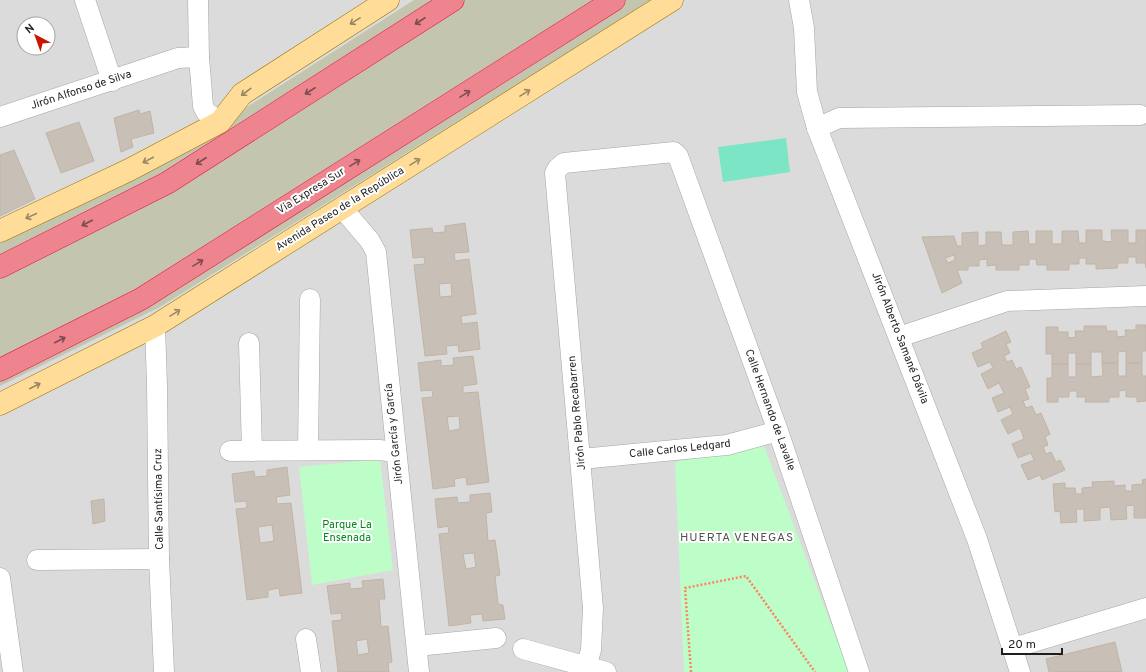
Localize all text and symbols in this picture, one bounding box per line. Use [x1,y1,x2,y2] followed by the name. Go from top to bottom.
[16,16,56,56] north arrow
[349,17,361,25] one-way arrow
[415,17,426,25] one-way arrow
[23,21,38,37] text: N
[29,67,133,113] street label: Jirón Alfonso de Silva
[305,87,316,95] one-way arrow
[241,88,252,96] one-way arrow
[519,88,531,96] one-way arrow
[459,90,470,98] one-way arrow
[142,157,154,164] one-way arrow
[196,157,207,165] one-way arrow
[409,158,420,166] one-way arrow
[349,159,361,167] one-way arrow
[273,164,407,254] street label: Avenida Paseo de la República
[275,164,348,217] street label: Via Expresa Sur
[25,213,37,220] one-way arrow
[81,220,93,227] one-way arrow
[192,259,203,267] one-way arrow
[868,270,932,406] street label: Jirón Alberto Samané Dávila
[169,309,181,317] one-way arrow
[54,335,66,343] one-way arrow
[742,347,799,473] street label: Calle Hernando de Lavalle
[565,355,589,471] street label: Jirón Pablo Recabarren
[29,382,41,389] one-way arrow
[382,382,406,485] street label: Jirón García y García
[629,437,731,461] street label: Calle Carlos Ledgard
[151,448,167,550] street label: Calle Santísima Cruz
[322,518,372,545] park label: Parque La Ensenada
[680,530,794,546] district label: HUERTA VENEGAS
[1002,630,1062,656] scale bar
[1008,637,1036,653] text: 20 m

